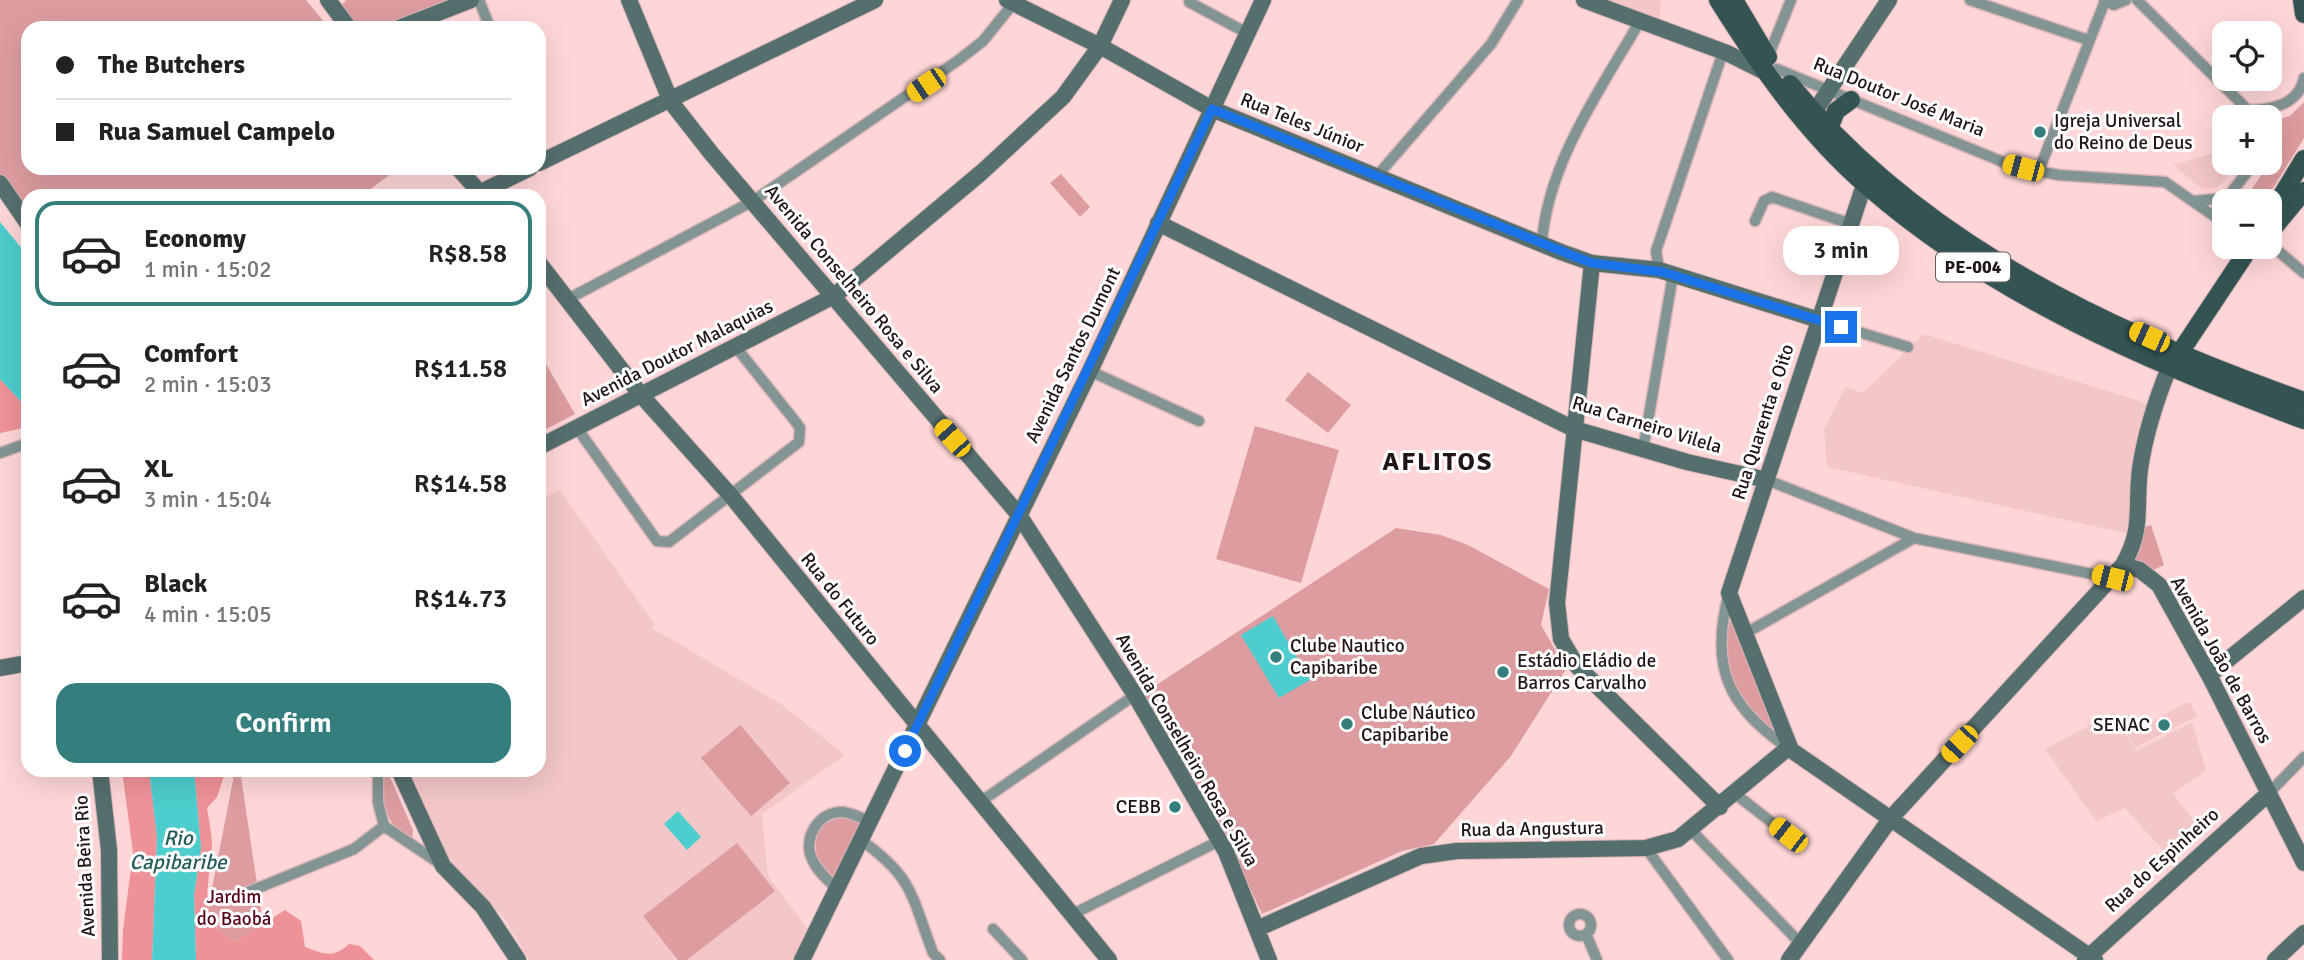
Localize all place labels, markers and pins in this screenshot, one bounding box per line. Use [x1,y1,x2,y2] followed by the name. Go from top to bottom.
[2054,109,2193,155] place label: Igreja Universal do Reino de Deus
[2032,124,2048,140] marker: Igreja Universal do Reino de Deus
[1290,634,1405,680] place label: Clube Nautico Capibaribe
[1268,649,1284,665] marker: Clube Nautico Capibaribe
[1517,649,1656,695] place label: Estádio Eládio de Barros Carvalho
[1495,664,1511,680] marker: Estádio Eládio de Barros Carvalho
[1361,701,1476,747] place label: Clube Náutico Capibaribe
[2093,713,2150,737] place label: SENAC
[1339,716,1355,732] marker: Clube Náutico Capibaribe
[2156,717,2172,733] marker: SENAC
[1116,795,1161,819] place label: CEBB
[1167,799,1183,815] marker: CEBB

